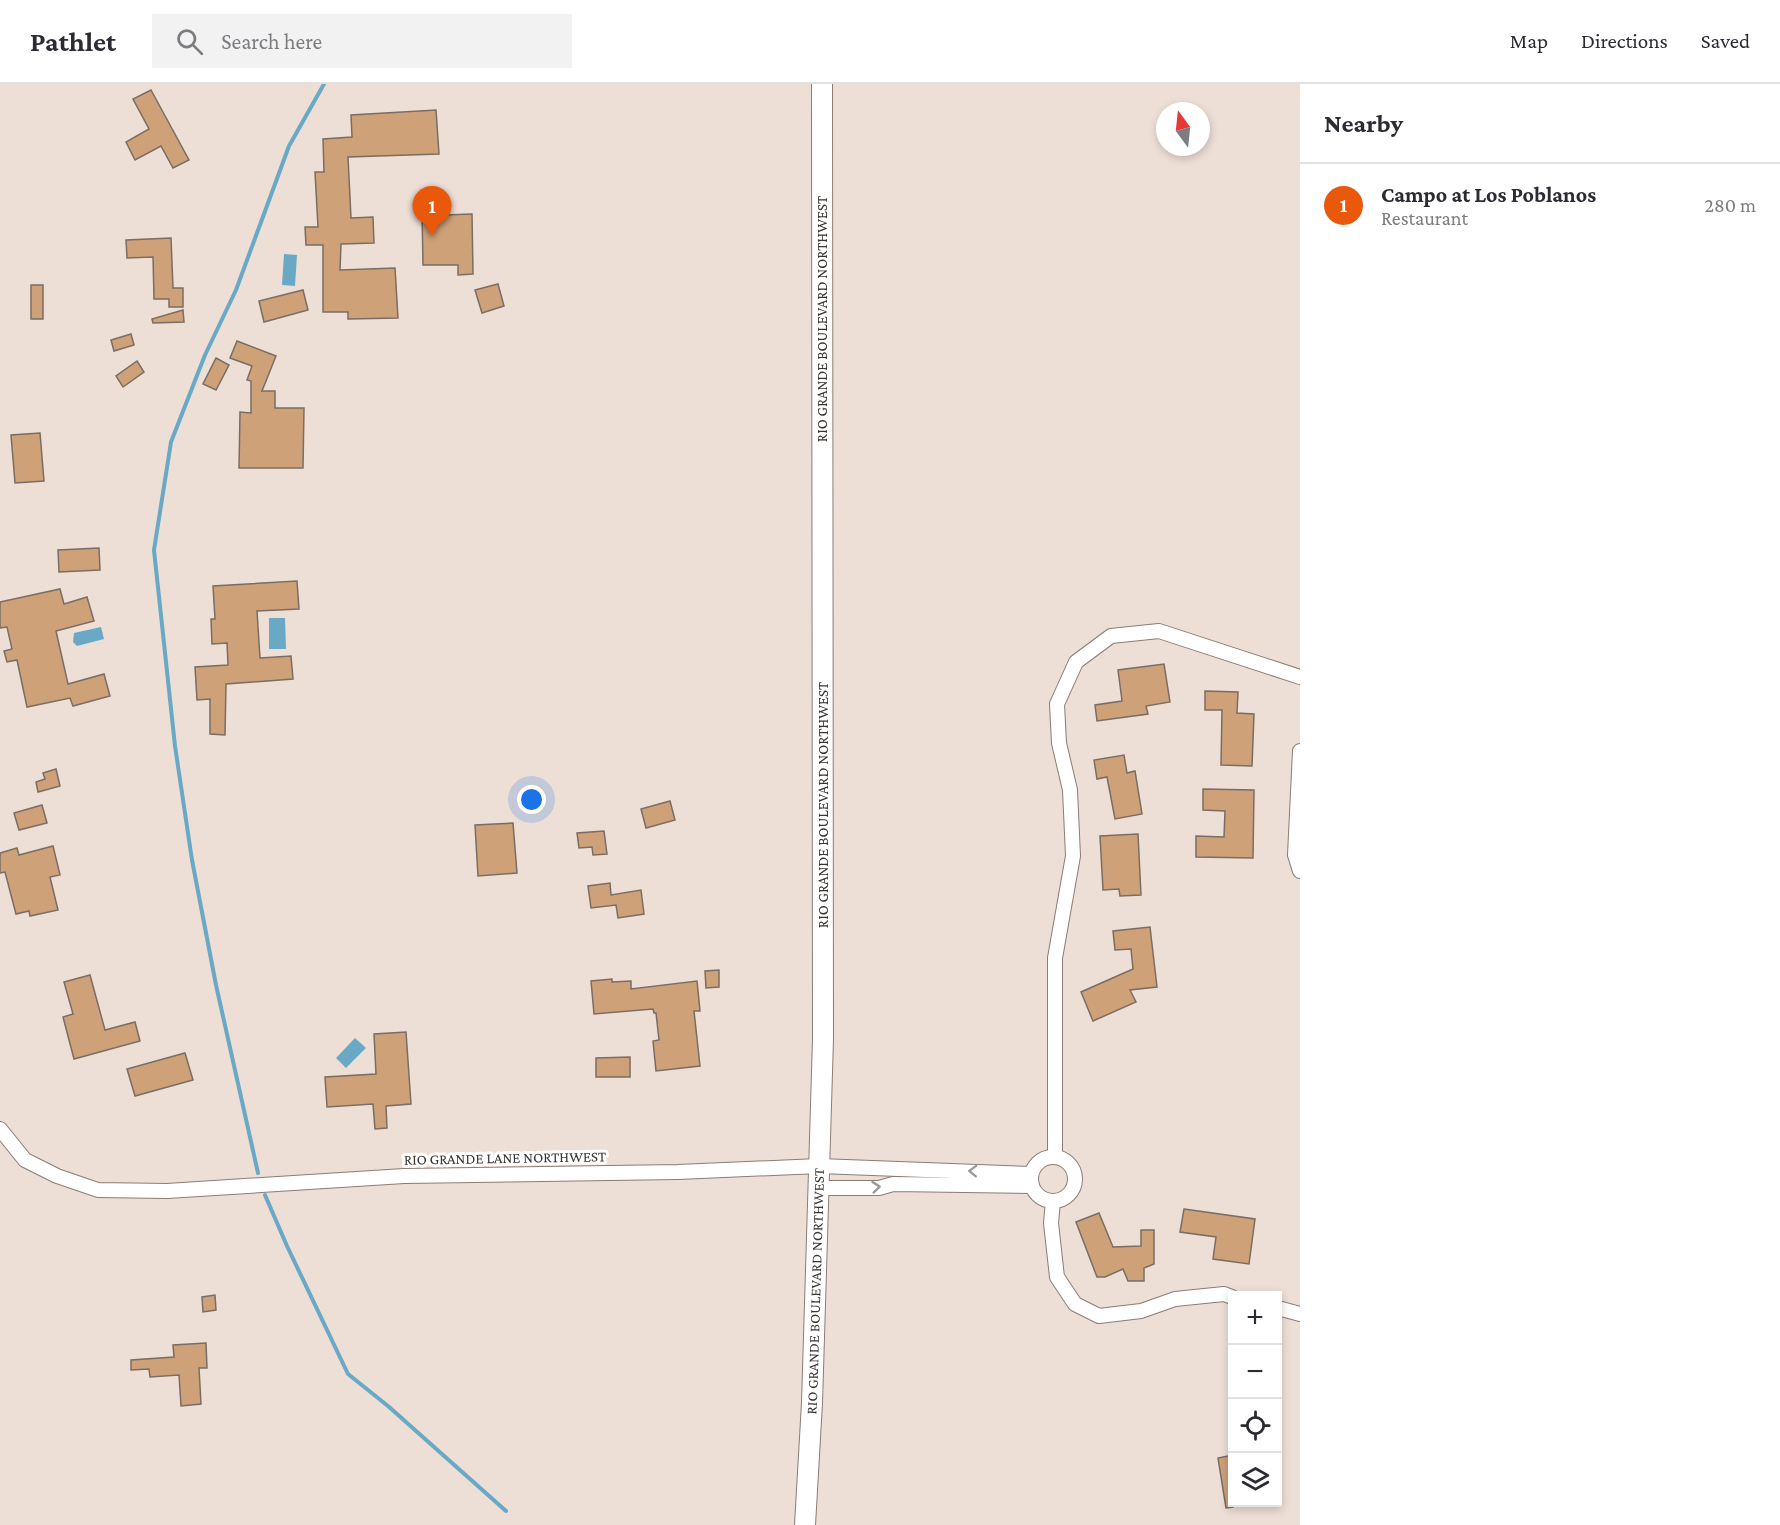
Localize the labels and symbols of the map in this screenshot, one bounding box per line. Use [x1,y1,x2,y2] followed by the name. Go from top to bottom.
[1156,102,1210,156] north arrow
[412,186,452,236] pin: 1
[814,196,830,442] street label: RIO GRANDE BOULEVARD NORTHWEST
[815,682,831,928] street label: RIO GRANDE BOULEVARD NORTHWEST
[517,785,546,814] your location
[404,1148,606,1168] street label: RIO GRANDE LANE NORTHWEST
[968,1165,977,1178] one-way arrow
[803,1168,827,1415] street label: RIO GRANDE BOULEVARD NORTHWEST
[872,1181,881,1194] one-way arrow

